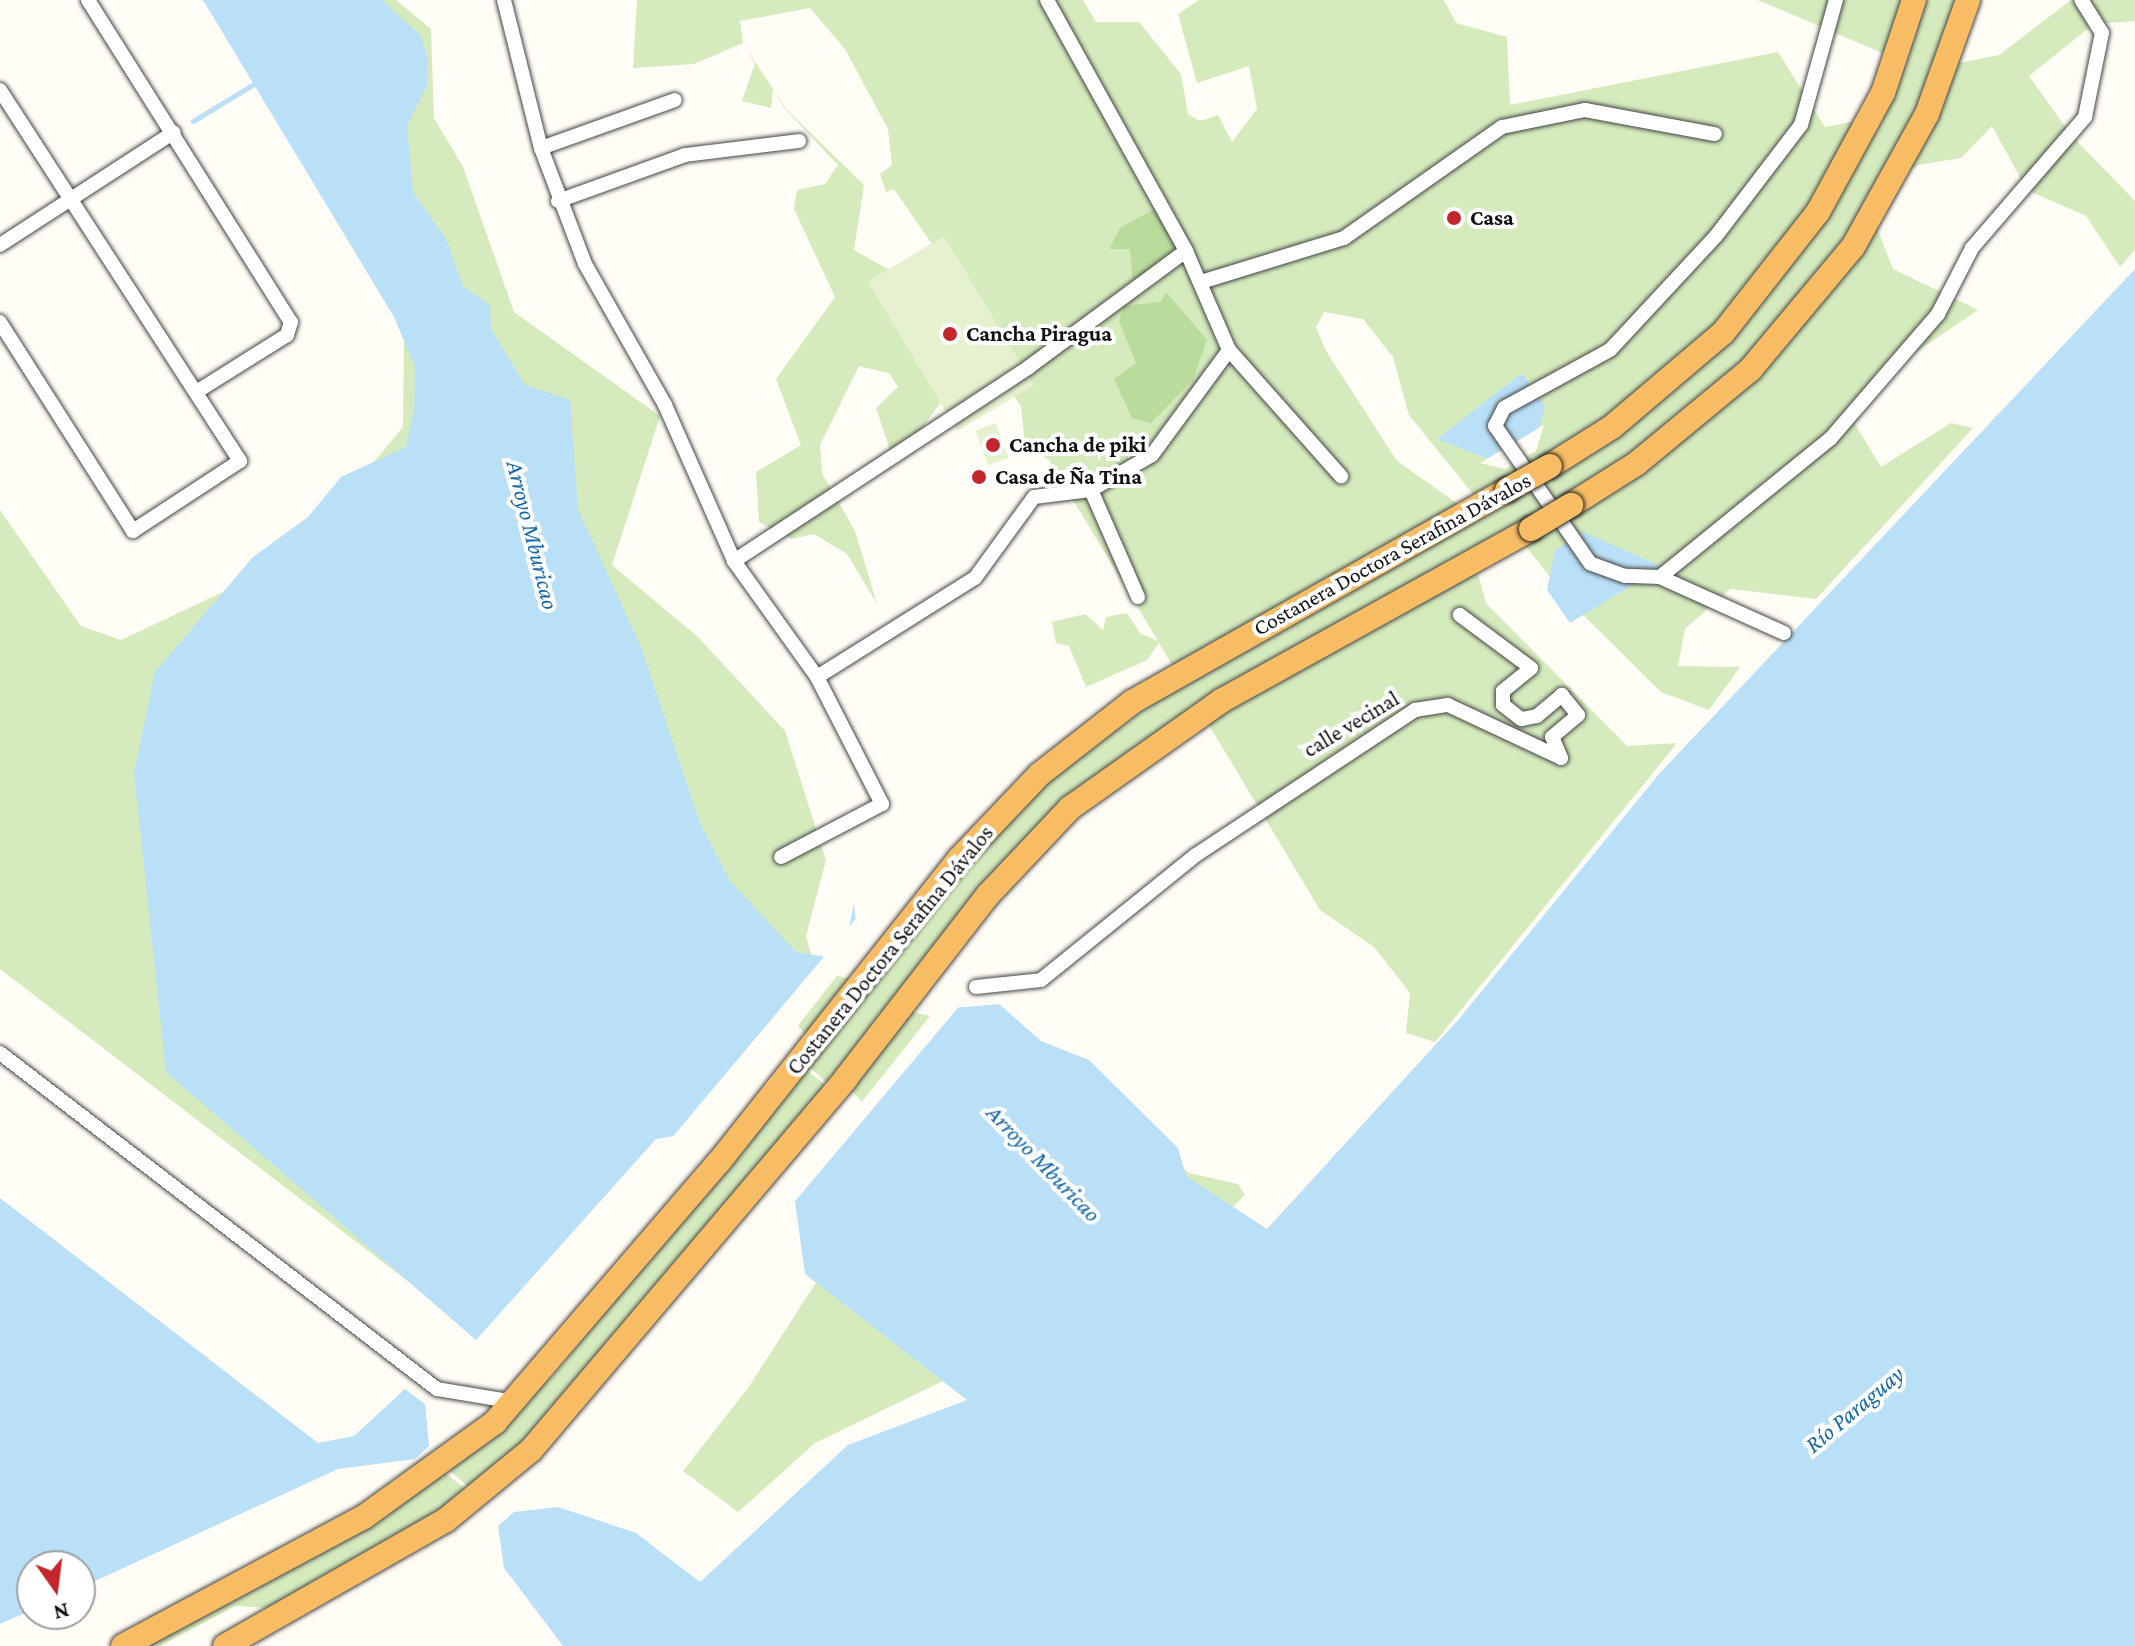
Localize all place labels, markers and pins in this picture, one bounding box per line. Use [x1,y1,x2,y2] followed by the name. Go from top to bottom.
[1470,205,1514,231] place label: Casa
[1445,209,1463,227] marker: Casa
[966,321,1112,347] place label: Cancha Piragua
[941,325,959,343] marker: Cancha Piragua
[1009,432,1146,458] place label: Cancha de piki
[984,436,1002,454] marker: Cancha de piki
[995,464,1142,490] place label: Casa de Ña Tina
[970,468,988,486] marker: Casa de Ña Tina

